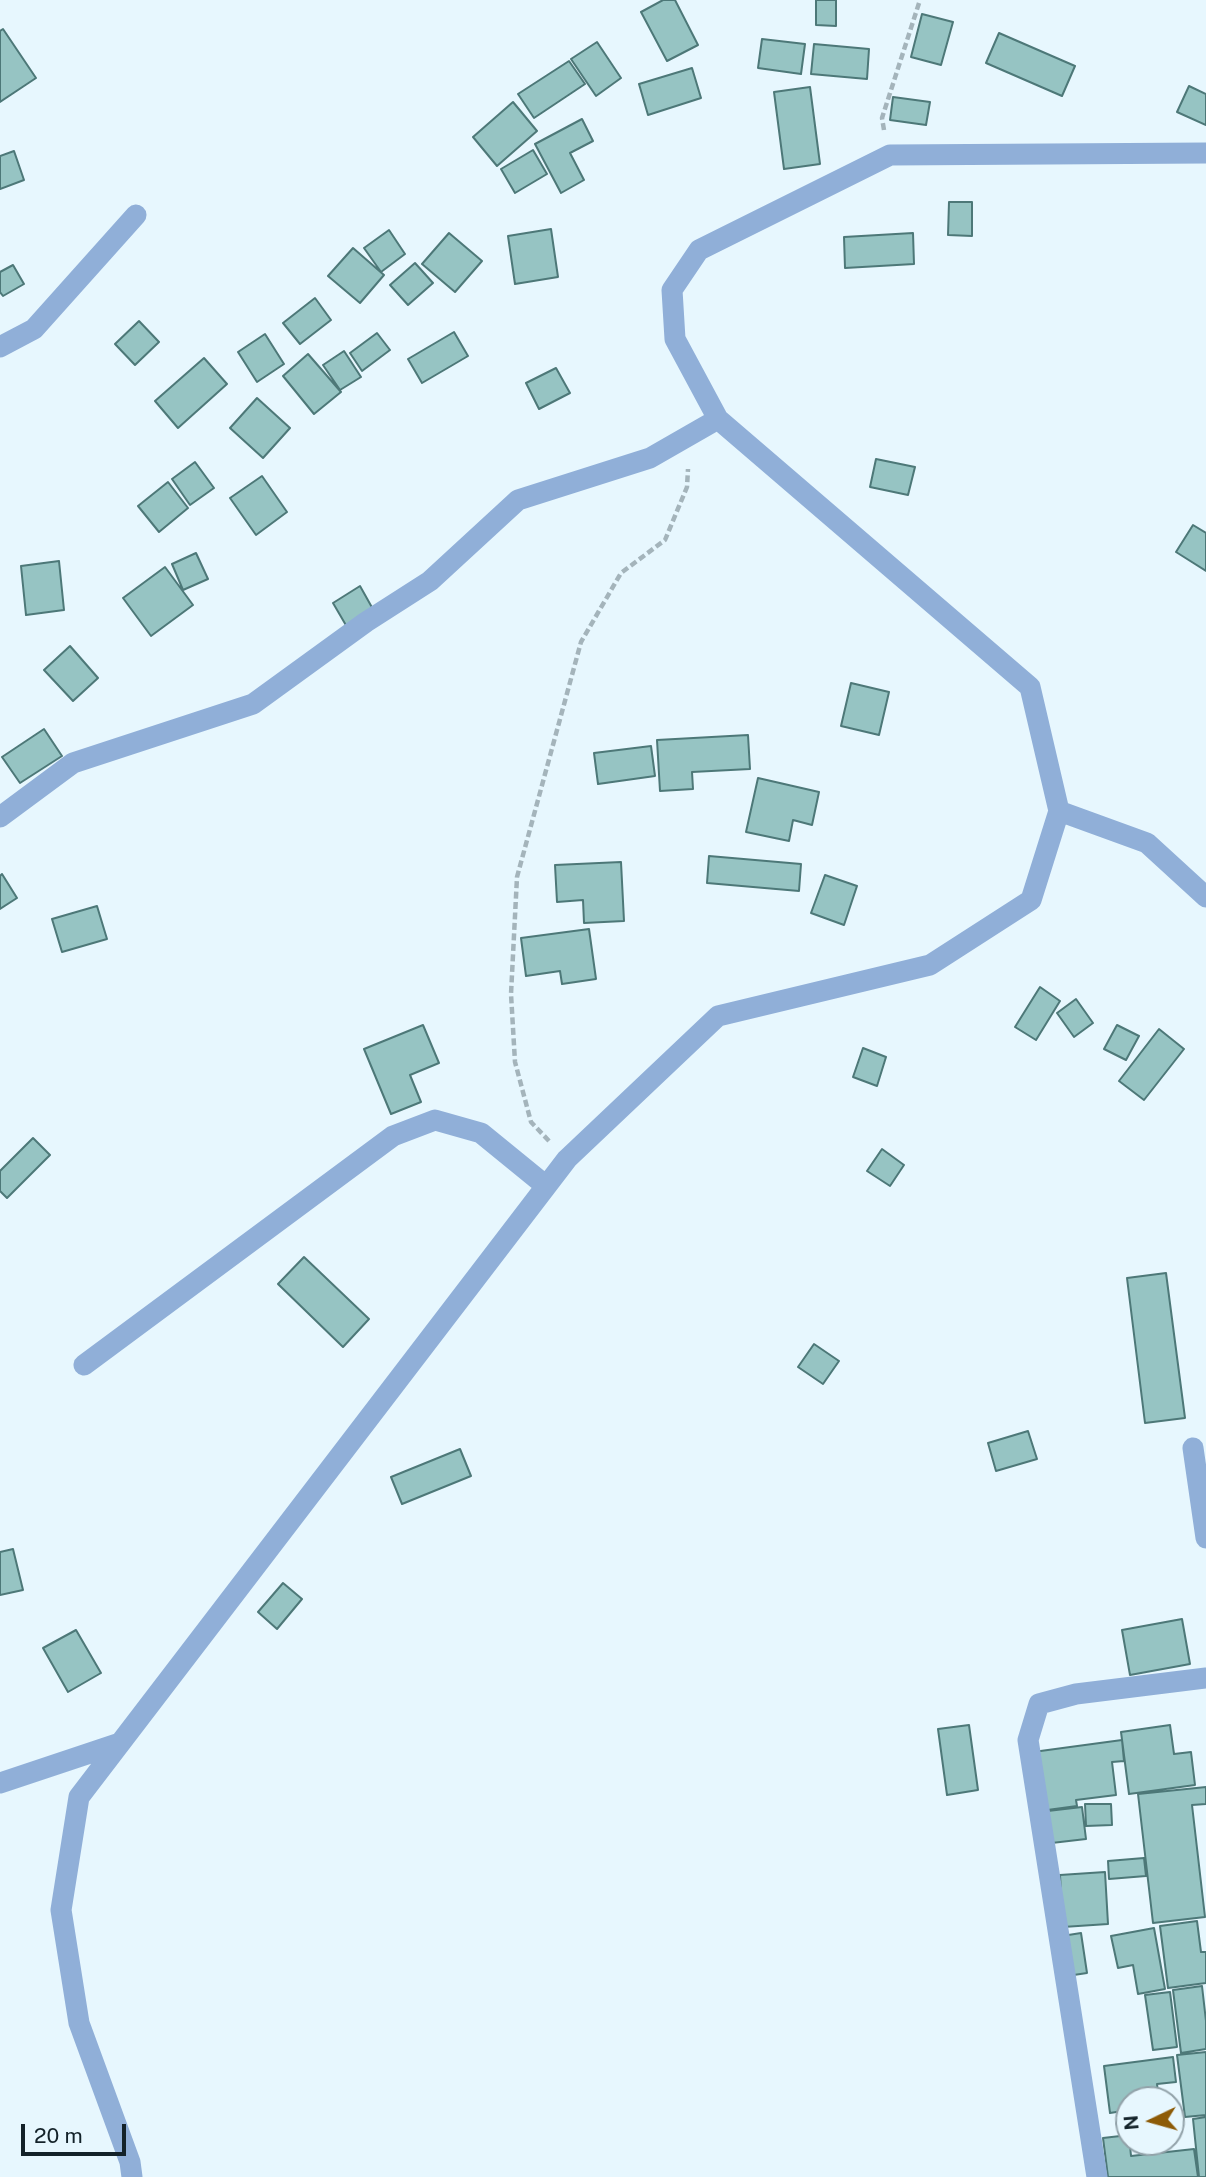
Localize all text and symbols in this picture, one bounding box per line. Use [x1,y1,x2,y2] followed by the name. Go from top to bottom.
[1115,2086,1185,2156] north arrow
[24,2110,130,2154] scale bar
[1119,2114,1143,2131] text: N
[34,2123,83,2148] text: 20 m

